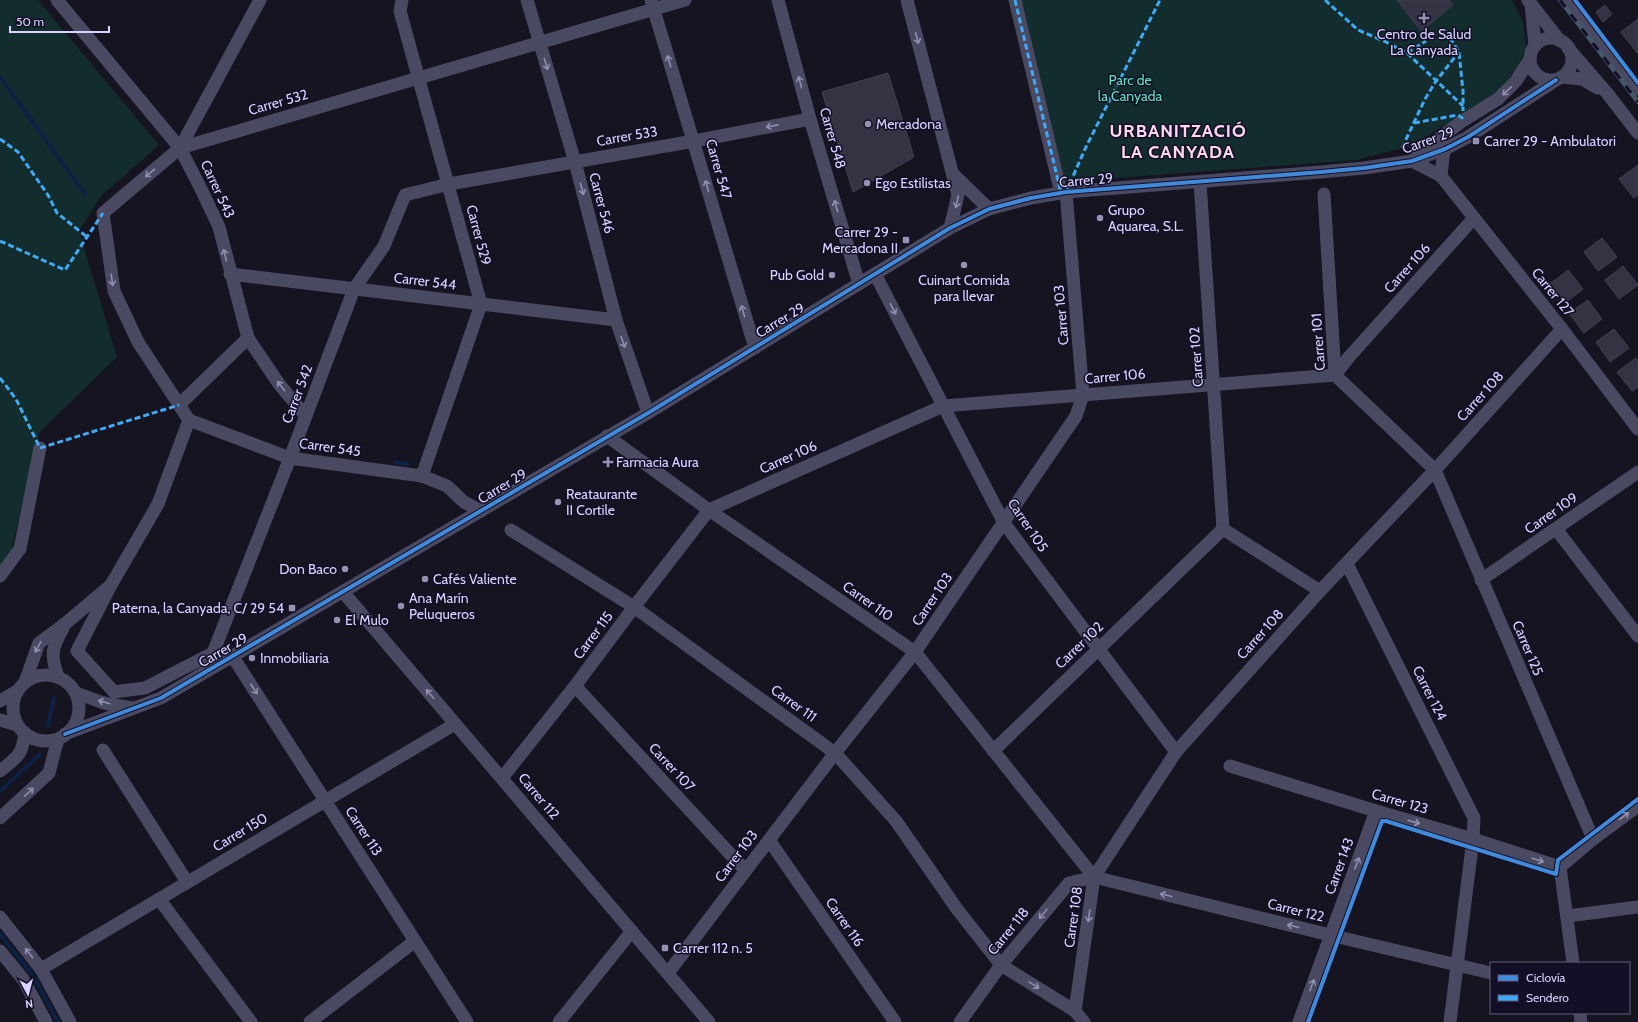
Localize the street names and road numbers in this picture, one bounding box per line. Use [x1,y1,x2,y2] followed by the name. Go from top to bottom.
[246,85,310,119] street label: Carrer 532
[816,105,850,171] street label: Carrer 548
[595,122,659,150] street label: Carrer 533
[1400,122,1457,158] street label: Carrer 29
[702,137,736,201] street label: Carrer 547
[197,157,239,221] street label: Carrer 543
[1058,169,1114,191] street label: Carrer 29
[585,171,619,235] street label: Carrer 546
[462,203,496,267] street label: Carrer 529
[1380,239,1434,297] street label: Carrer 106
[1528,264,1578,320] street label: Carrer 127
[393,268,457,294] street label: Carrer 544
[1049,284,1073,346] street label: Carrer 103
[752,298,808,342] street label: Carrer 29
[1307,313,1329,371] street label: Carrer 101
[1185,326,1207,388] street label: Carrer 102
[278,362,316,426] street label: Carrer 542
[1084,364,1146,388] street label: Carrer 106
[1453,367,1507,425] street label: Carrer 108
[298,434,362,460] street label: Carrer 545
[756,436,820,478] street label: Carrer 106
[474,464,530,508] street label: Carrer 29
[1521,488,1581,538] street label: Carrer 109
[1004,495,1052,555] street label: Carrer 105
[908,569,956,629] street label: Carrer 103
[839,577,897,625] street label: Carrer 110
[1233,605,1287,663] street label: Carrer 108
[569,607,617,663] street label: Carrer 115
[1051,618,1107,672] street label: Carrer 102
[1508,618,1548,678] street label: Carrer 125
[195,629,251,671] street label: Carrer 29
[1409,663,1451,723] street label: Carrer 124
[767,680,821,726] street label: Carrer 111
[645,739,699,795] street label: Carrer 107
[514,769,564,823] street label: Carrer 112
[1370,784,1430,818] street label: Carrer 123
[341,803,387,859] street label: Carrer 113
[209,809,271,855] street label: Carrer 150
[711,826,761,886] street label: Carrer 103
[1320,835,1358,897] street label: Carrer 143
[1060,885,1086,949] street label: Carrer 108
[822,894,868,950] street label: Carrer 116
[1266,894,1326,926] street label: Carrer 122
[983,903,1033,959] street label: Carrer 118

